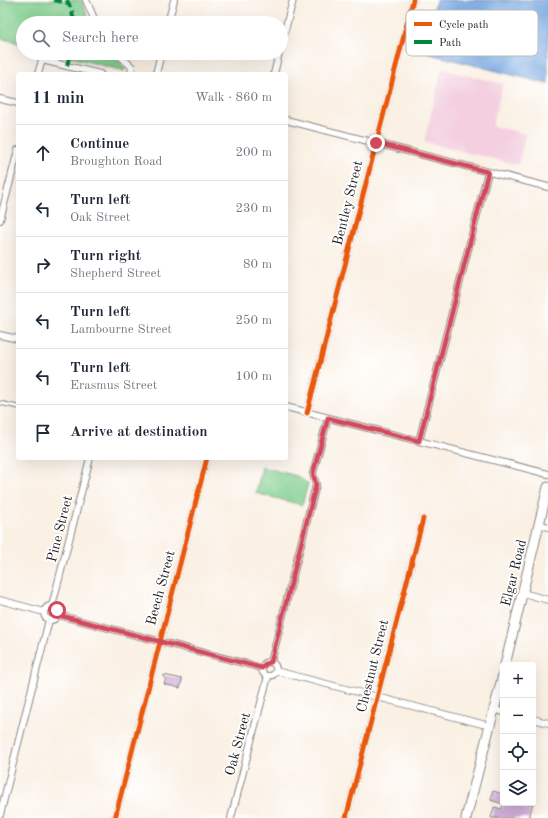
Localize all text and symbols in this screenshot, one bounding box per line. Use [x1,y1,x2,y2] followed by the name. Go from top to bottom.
[406,10,538,56] legend
[16,16,288,60] search box
[439,20,489,31] text: Cycle path
[30,27,52,49] icon: search
[62,31,139,46] text: Search here
[439,38,461,49] text: Path
[32,90,85,107] text: 11 min
[195,91,272,104] text: Walk · 860 m
[367,134,385,152] route end
[70,137,129,152] text: Continue
[32,142,54,164] icon: ahead
[235,146,272,159] text: 200 m
[70,155,162,168] text: Broughton Road
[331,159,365,247] street label: Bentley Street
[70,193,130,208] text: Turn left
[32,198,54,220] icon: left
[235,202,272,215] text: 230 m
[70,211,130,224] text: Oak Street
[70,249,141,264] text: Turn right
[32,254,54,276] icon: right
[243,258,272,271] text: 80 m
[70,267,161,280] text: Shepherd Street
[70,305,130,320] text: Turn left
[32,310,54,332] icon: left
[235,314,272,327] text: 250 m
[70,323,172,336] text: Lambourne Street
[70,361,130,376] text: Turn left
[32,366,54,388] icon: left
[235,370,272,383] text: 100 m
[70,379,157,392] text: Erasmus Street
[32,422,54,444] icon: arrive
[70,425,208,440] text: Arrive at destination
[45,494,75,564] street label: Pine Street
[499,538,529,608] street label: Elgar Road
[144,549,178,627] street label: Beech Street
[48,601,66,619] route start
[355,618,391,714] street label: Chestnut Street
[500,662,536,806] map controls
[500,662,536,698] button: +
[500,698,536,734] button: −
[223,711,253,777] street label: Oak Street
[500,734,536,770] button: locate
[500,770,536,806] button: layers

